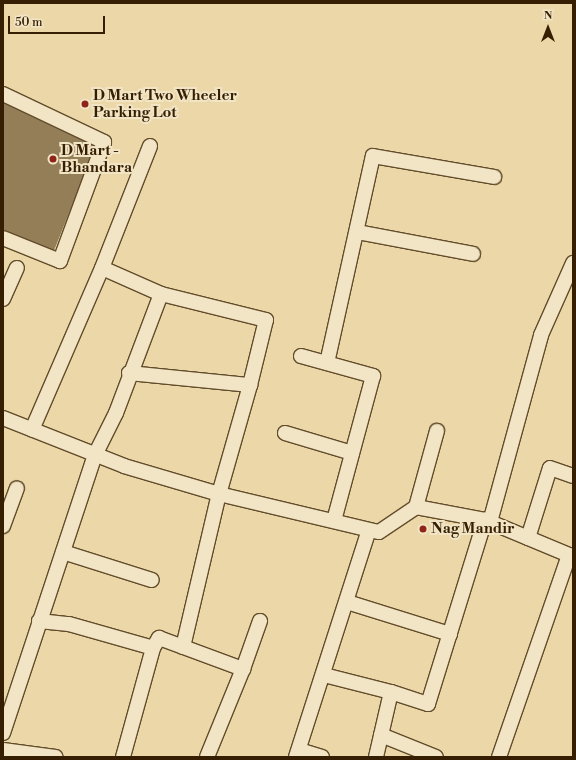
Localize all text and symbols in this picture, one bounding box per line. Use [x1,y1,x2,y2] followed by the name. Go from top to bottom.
[10,8,107,34] scale bar
[528,8,568,48] north arrow
[544,9,552,23] text: N
[15,15,43,30] text: 50 m
[93,86,237,121] place label: D Mart Two Wheeler Parking Lot
[80,99,90,109] marker: D Mart Two Wheeler Parking Lot
[61,141,132,176] place label: D Mart - Bhandara
[48,154,58,164] marker: D Mart - Bhandara
[431,520,515,538] place label: Nag Mandir
[418,524,428,534] marker: Nag Mandir

